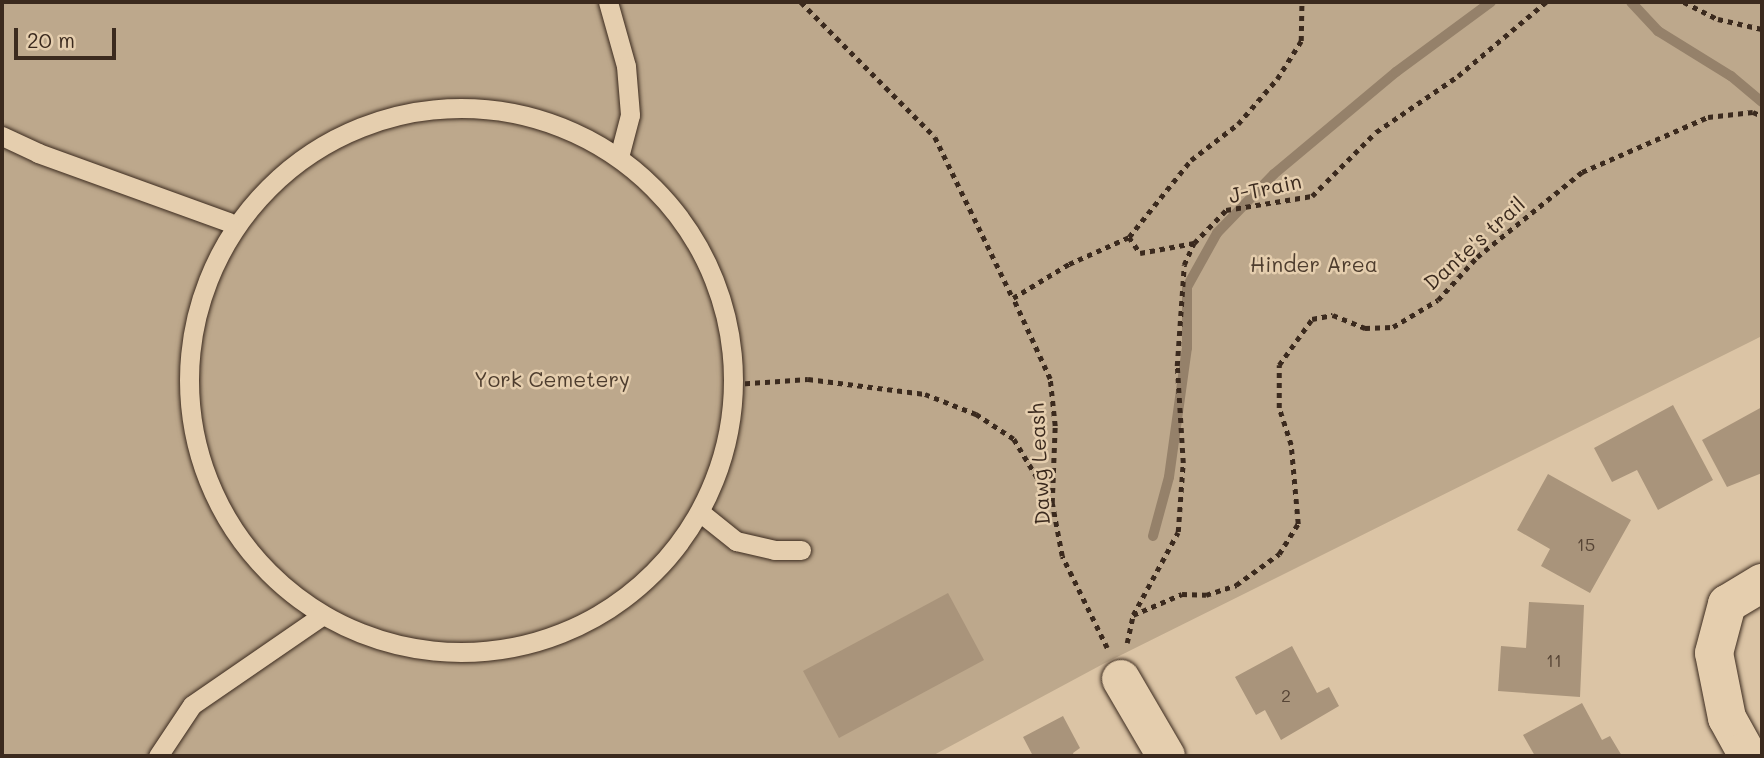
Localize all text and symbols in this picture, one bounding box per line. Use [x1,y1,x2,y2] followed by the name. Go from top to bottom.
[18,14,119,58] scale bar
[27,26,75,53] text: 20 m
[1226,168,1304,208] street label: J-Train
[1418,191,1530,295] street label: Dante's trail
[1250,251,1378,277] park label: Hinder Area
[474,366,630,392] park label: York Cemetery
[1023,402,1055,526] street label: Dawg Leash
[1577,533,1595,555] house number: 15
[1546,649,1562,671] house number: 11
[1281,684,1291,706] house number: 2

